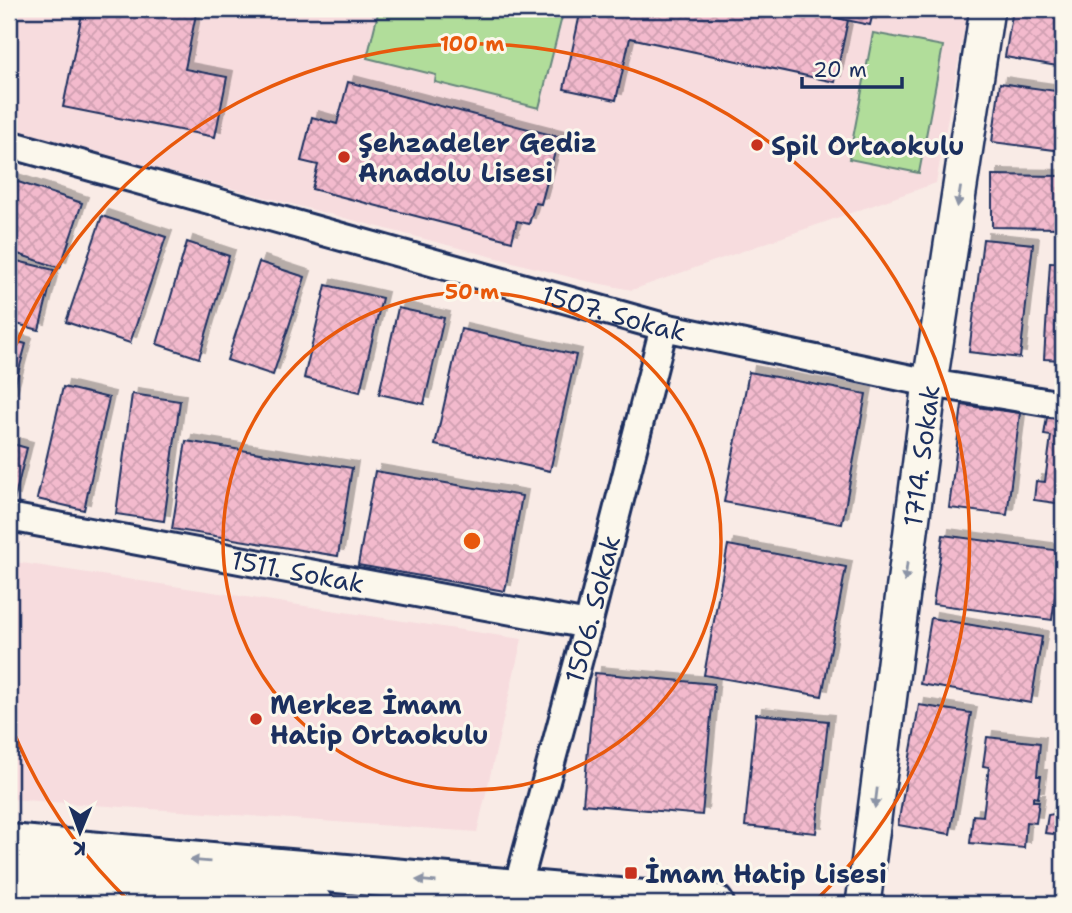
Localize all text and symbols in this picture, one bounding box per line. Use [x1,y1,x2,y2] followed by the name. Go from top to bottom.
[440,30,504,58] text: 100 m
[802,46,902,90] scale bar
[813,56,867,84] text: 20 m
[358,125,597,190] place label: Şehzadeler Gediz Anadolu Lisesi
[771,128,965,163] place label: Spil Ortaokulu
[749,137,765,153] marker: Spil Ortaokulu
[336,149,352,165] marker: Şehzadeler Gediz Anadolu Lisesi
[953,186,964,208] one-way arrow
[538,276,689,349] street label: 1507. Sokak
[445,278,499,306] text: 50 m
[894,383,947,529] street label: 1714. Sokak
[460,529,484,553] centre of rings
[556,531,628,687] street label: 1506. Sokak
[228,541,368,600] street label: 1511. Sokak
[900,561,911,583] one-way arrow
[270,687,489,752] place label: Merkez İmam Hatip Ortaokulu
[248,711,264,727] marker: Merkez İmam Hatip Ortaokulu
[871,787,882,809] one-way arrow
[46,797,116,867] north arrow
[73,836,86,861] text: K
[188,855,210,866] one-way arrow
[645,856,887,891] place label: İmam Hatip Lisesi
[623,865,639,881] marker: İmam Hatip Lisesi
[415,875,437,886] one-way arrow

